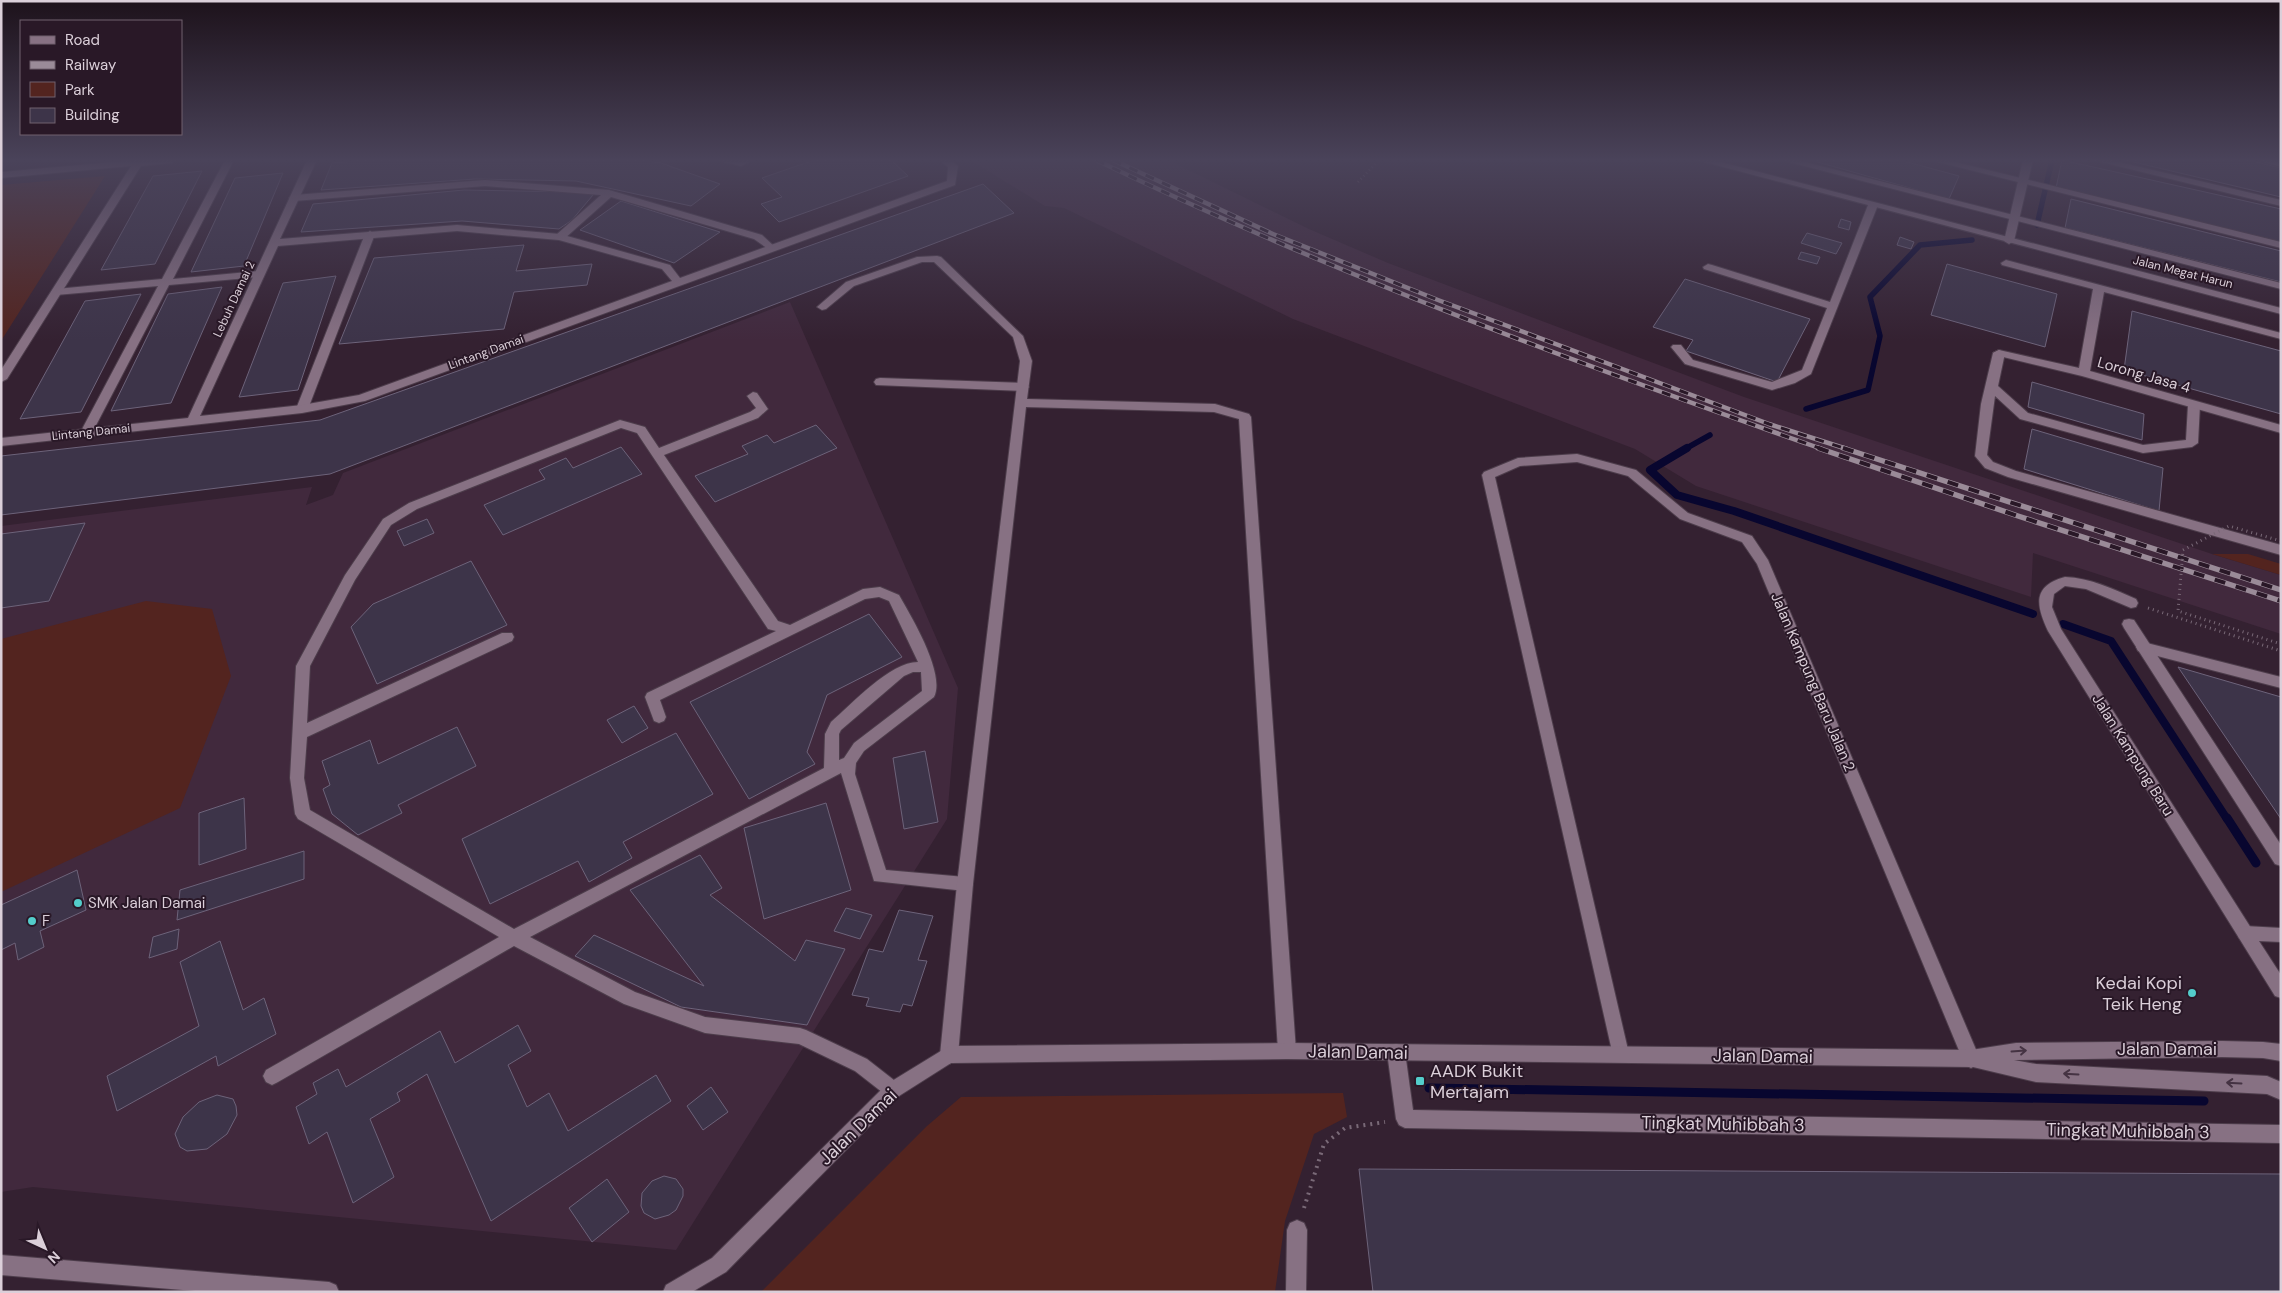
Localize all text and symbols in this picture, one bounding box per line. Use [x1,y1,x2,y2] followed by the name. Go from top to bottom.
[20,20,182,135] legend
[65,30,100,50] text: Road
[65,55,117,75] text: Railway
[65,80,95,100] text: Park
[65,105,120,125] text: Building
[2131,252,2235,292] street label: Jalan Megat Harun
[209,258,259,340] street label: Lebuh Damai 2
[446,331,526,373] street label: Lintang Damai
[2095,352,2193,398] street label: Lorong Jasa 4
[51,420,131,444] street label: Lintang Damai
[1766,590,1860,774] street label: Jalan Kampung Baru Jalan 2
[2087,690,2179,820] street label: Jalan Kampung Baru
[88,893,205,913] place label: SMK Jalan Damai
[72,897,84,909] marker: SMK Jalan Damai
[42,911,50,931] place label: F
[26,915,38,927] marker: F
[2095,971,2182,1016] place label: Kedai Kopi Teik Heng
[2186,987,2198,999] marker: Kedai Kopi Teik Heng
[2117,1037,2217,1061] street label: Jalan Damai
[1308,1039,1408,1065] street label: Jalan Damai
[1713,1043,1813,1069] street label: Jalan Damai
[2011,1047,2027,1056] one-way arrow
[1430,1059,1523,1104] place label: AADK Bukit Mertajam
[2064,1070,2080,1079] one-way arrow
[1414,1075,1426,1087] marker: AADK Bukit Mertajam
[2226,1078,2242,1087] one-way arrow
[814,1084,902,1170] street label: Jalan Damai
[1641,1111,1805,1137] street label: Tingkat Muhibbah 3
[2046,1118,2210,1144] street label: Tingkat Muhibbah 3
[20,1223,70,1273] north arrow
[44,1247,64,1267] text: N

